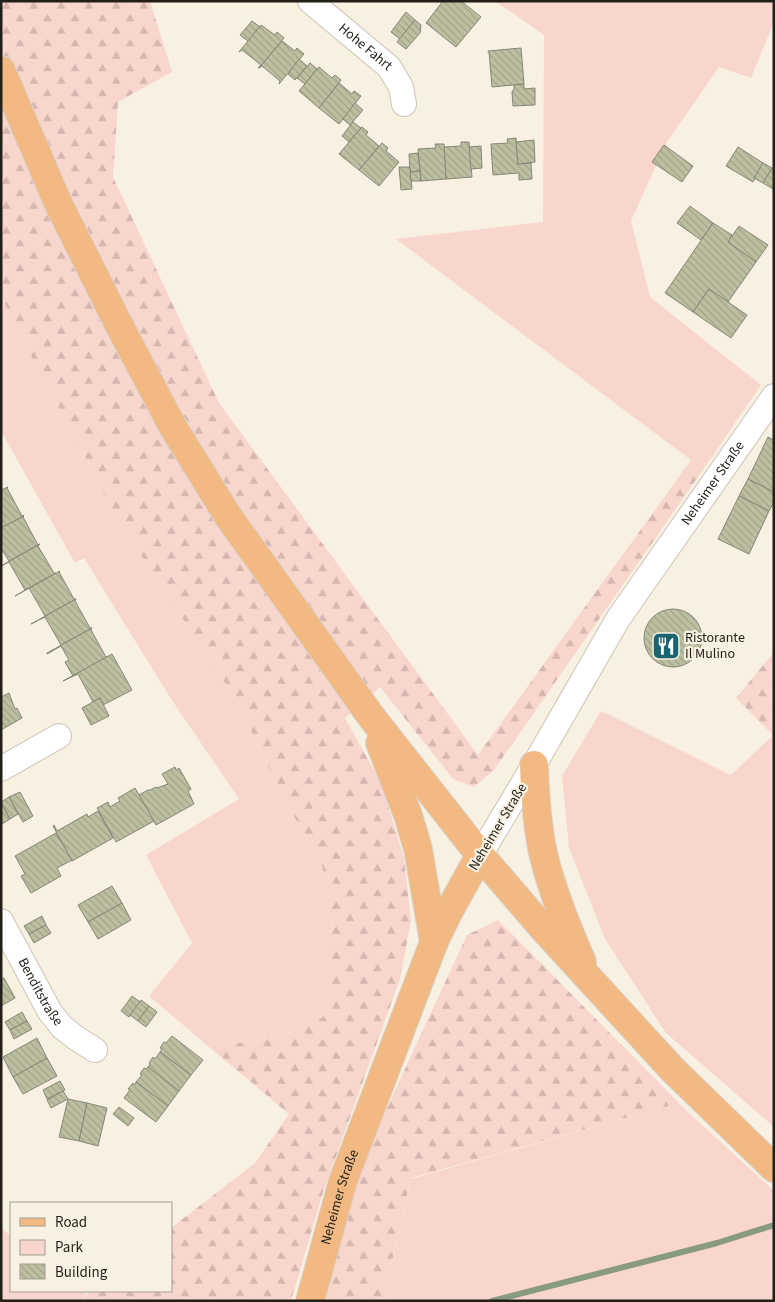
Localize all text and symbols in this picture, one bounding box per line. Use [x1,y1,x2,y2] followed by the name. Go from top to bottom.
[334,19,397,76] street label: Hohe Fahrt
[676,437,749,530] street label: Neheimer Straße
[685,628,745,664] place label: Ristorante Il Mulino
[651,631,681,661] restaurant icon: Ristorante Il Mulino
[464,780,532,874] street label: Neheimer Straße
[13,954,67,1030] street label: Benditstraße
[316,1147,364,1247] street label: Neheimer Straße
[10,1202,172,1292] legend
[55,1212,87,1233] text: Road
[55,1237,84,1258] text: Park
[55,1262,108,1283] text: Building

